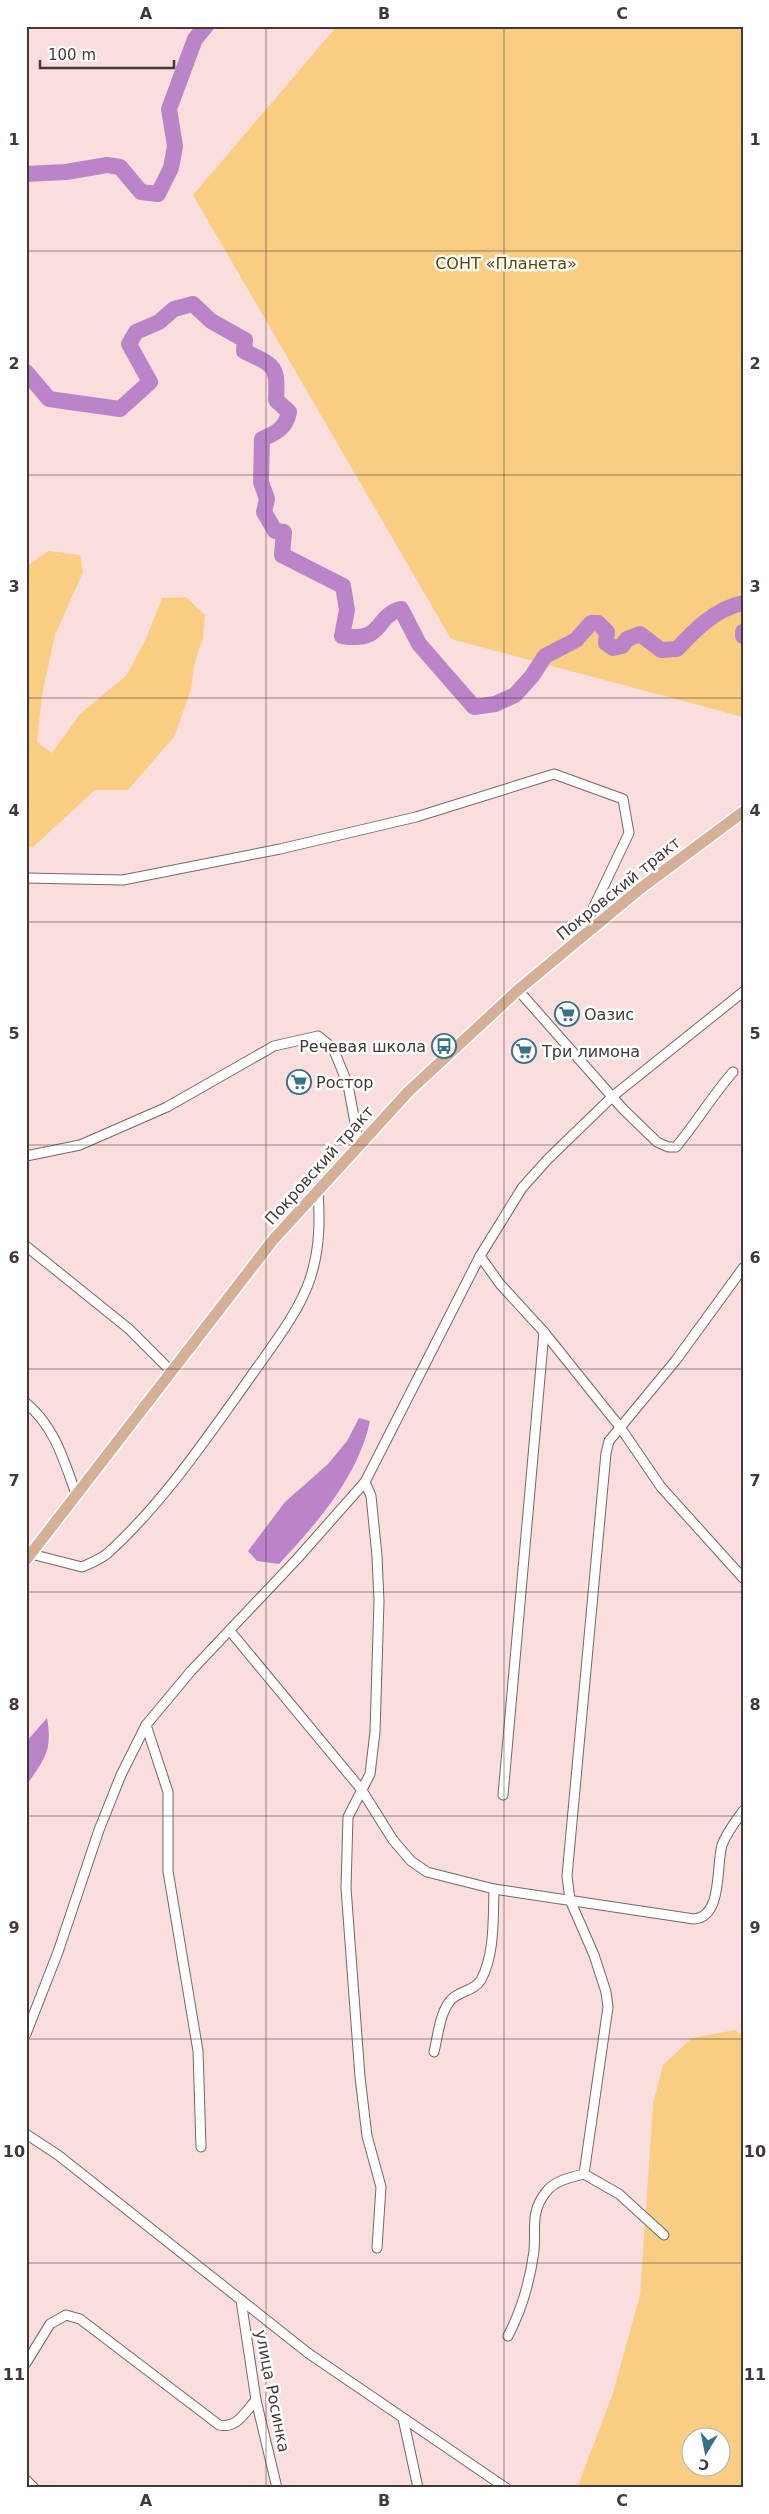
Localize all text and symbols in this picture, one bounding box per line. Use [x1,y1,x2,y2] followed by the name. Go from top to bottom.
[140,4,153,23] text: A
[378,4,390,23] text: B
[616,4,628,23] text: C
[40,38,174,70] scale bar
[48,46,96,64] text: 100 m
[8,130,20,149] text: 1
[749,130,761,149] text: 1
[435,254,577,273] park label: СОНТ «Планета»
[8,354,20,373] text: 2
[749,354,761,373] text: 2
[8,577,20,596] text: 3
[749,577,761,596] text: 3
[8,801,20,820] text: 4
[749,801,761,820] text: 4
[553,833,684,944] street label: Покровский тракт
[554,1001,580,1027] supermarket icon: Оазис
[584,1005,634,1024] place label: Оазис
[8,1024,20,1043] text: 5
[749,1024,761,1043] text: 5
[431,1033,457,1059] bus stop icon: Речевая школа
[299,1037,426,1056] place label: Речевая школа
[511,1038,537,1064] supermarket icon: Три лимона
[541,1042,640,1061] place label: Три лимона
[286,1069,312,1095] supermarket icon: Ростор
[316,1073,374,1092] place label: Ростор
[261,1102,378,1229] street label: Покровский тракт
[8,1248,20,1267] text: 6
[749,1248,761,1267] text: 6
[8,1471,20,1490] text: 7
[749,1471,761,1490] text: 7
[8,1695,20,1714] text: 8
[749,1695,761,1714] text: 8
[8,1918,20,1937] text: 9
[749,1918,761,1937] text: 9
[3,2142,25,2161] text: 10
[744,2142,766,2161] text: 10
[251,2328,294,2454] street label: улица Росинка
[3,2365,25,2384] text: 11
[744,2365,766,2384] text: 11
[682,2426,732,2476] north arrow
[697,2456,710,2474] text: С
[140,2491,153,2510] text: A
[378,2491,390,2510] text: B
[616,2491,628,2510] text: C

